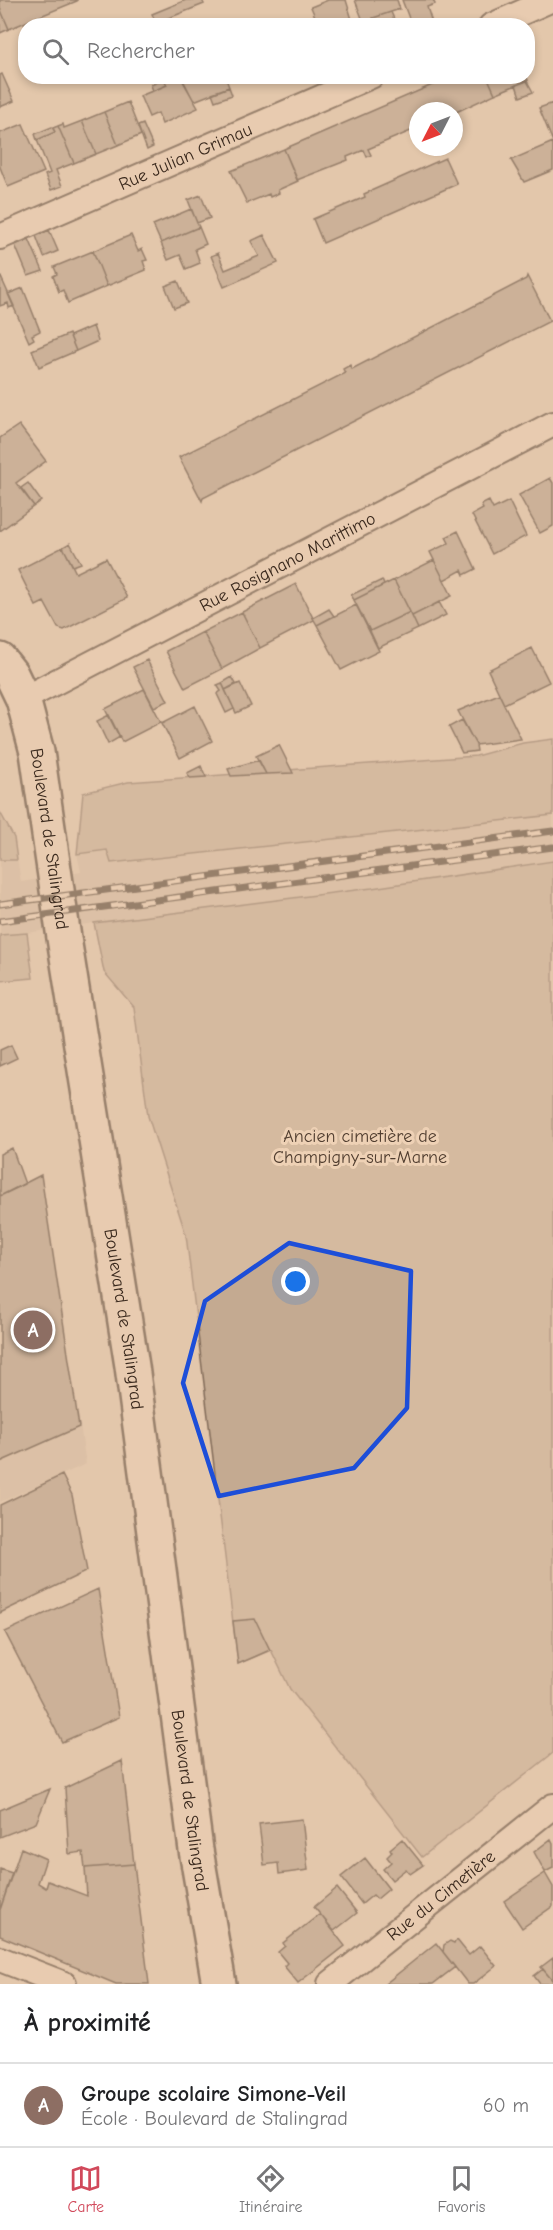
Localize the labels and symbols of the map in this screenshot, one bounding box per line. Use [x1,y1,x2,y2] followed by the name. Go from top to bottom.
[409,102,463,156] north arrow
[116,119,255,195] street label: Rue Julian Grimau
[196,508,379,616] street label: Rue Rosignano Marittimo
[26,747,73,931] street label: Boulevard de Stalingrad
[273,1126,447,1168] park label: Ancien cimetière de Champigny-sur-Marne
[99,1227,148,1411] street label: Boulevard de Stalingrad
[281,1267,310,1296] your location
[14,1308,52,1352] pin: A
[167,1708,213,1893] street label: Boulevard de Stalingrad
[383,1846,500,1945] street label: Rue du Cimetière

